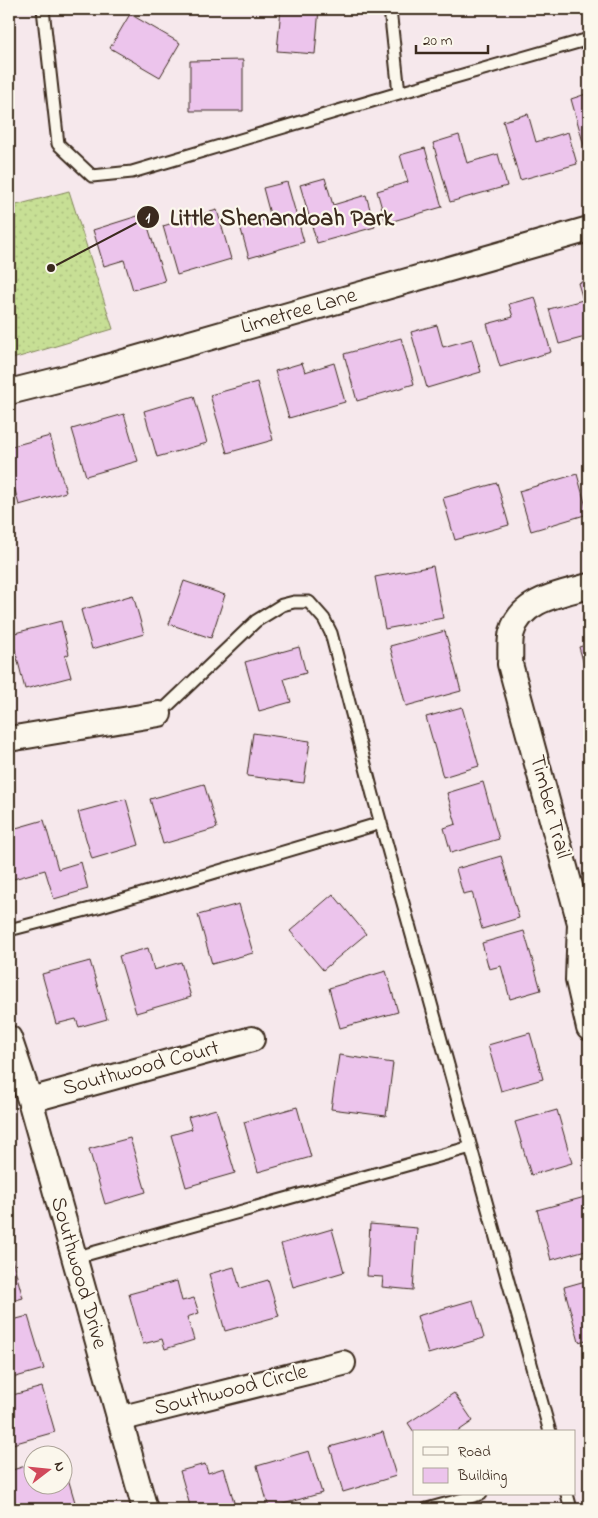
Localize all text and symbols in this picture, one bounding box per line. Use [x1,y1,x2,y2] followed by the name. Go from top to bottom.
[416,22,488,54] scale bar
[423,30,453,52] text: 20 m
[135,198,404,237] callout: Little Shenandoah Park
[170,202,394,237] text: Little Shenandoah Park
[146,207,151,229] text: 1
[237,280,361,344] street label: Limetree Lane
[520,751,578,863] street label: Timber Trail
[59,1033,224,1105] street label: Southwood Court
[41,1193,115,1353] street label: Southwood Drive
[151,1356,311,1426] street label: Southwood Circle
[413,1430,576,1496] legend
[458,1441,491,1463] text: Road
[22,1446,72,1496] north arrow
[48,1459,70,1474] text: N
[457,1465,507,1488] text: Building

